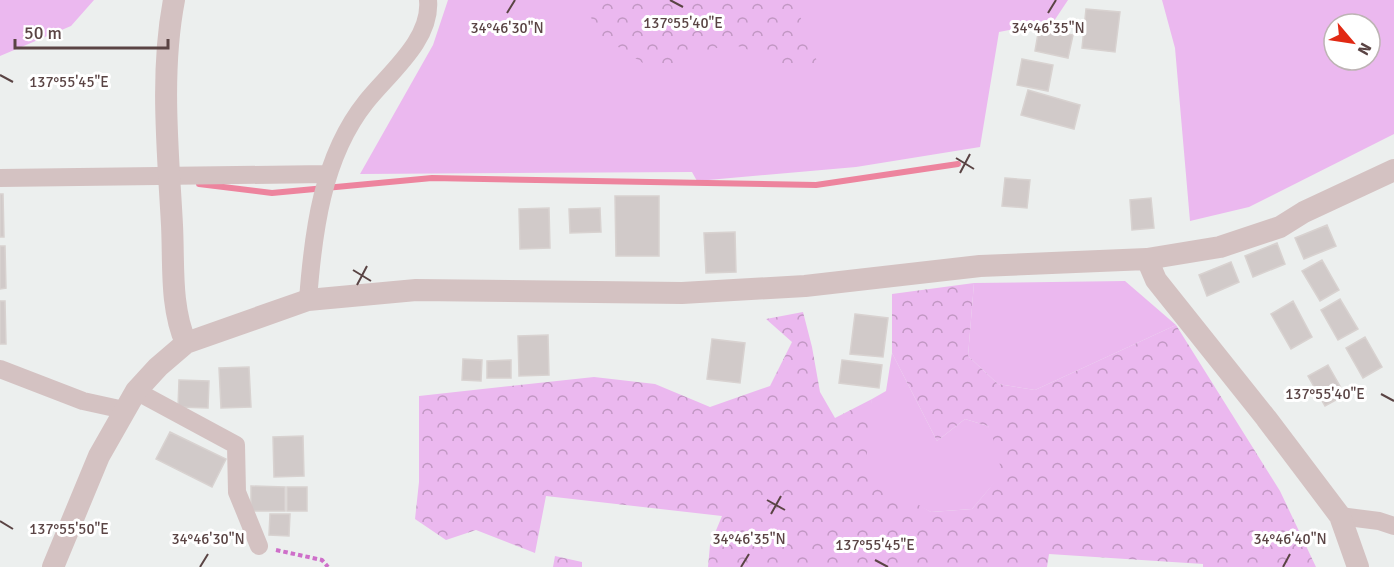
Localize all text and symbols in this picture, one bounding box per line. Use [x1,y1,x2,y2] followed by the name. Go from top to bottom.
[15,12,168,50] scale bar
[1322,12,1382,72] north arrow
[643,14,723,32] text: 137°55'40"E
[470,19,544,37] text: 34°46'30"N
[1011,19,1085,37] text: 34°46'35"N
[24,22,62,44] text: 50 m
[1353,39,1376,59] text: N
[29,73,109,91] text: 137°55'45"E
[1285,385,1365,403] text: 137°55'40"E
[29,520,109,538] text: 137°55'50"E
[171,530,245,548] text: 34°46'30"N
[712,530,786,548] text: 34°46'35"N
[1253,530,1327,548] text: 34°46'40"N
[835,536,915,554] text: 137°55'45"E

